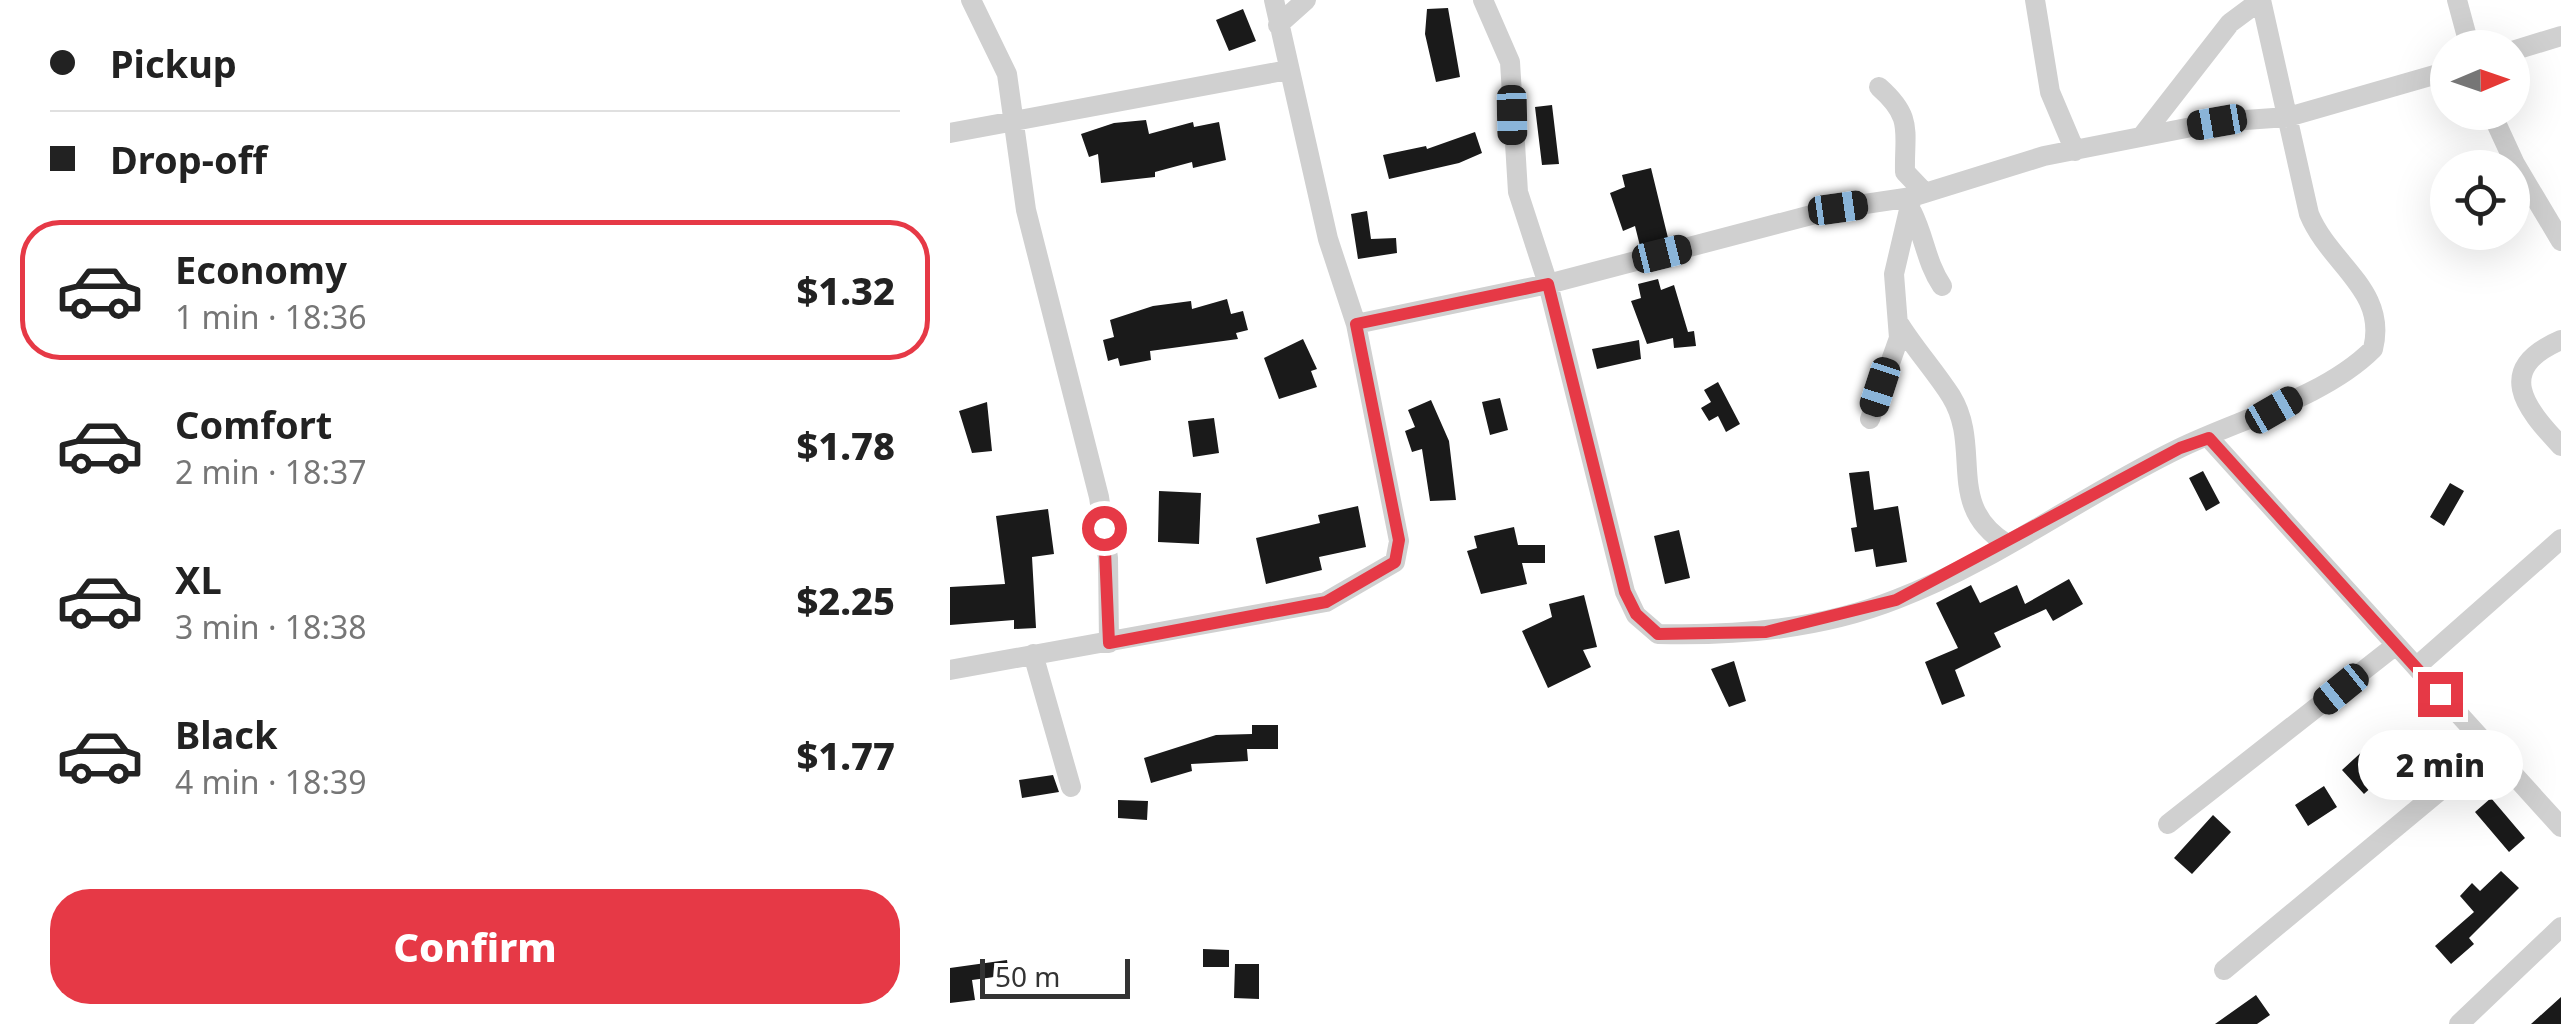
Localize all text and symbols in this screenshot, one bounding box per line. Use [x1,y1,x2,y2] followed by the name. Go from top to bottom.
[2430,30,2530,130] north arrow
[2430,30,2530,250] map controls
[110,37,237,89] text: Pickup
[1496,85,1528,145] car
[2185,102,2249,142] car
[110,133,267,185] text: Drop-off
[2430,150,2530,250] button: locate
[1806,189,1870,227] car
[1629,232,1695,276] car
[175,243,347,295] text: Economy
[55,245,145,335] icon: car
[796,264,895,316] text: $1.32
[175,295,367,338] text: 1 min · 18:36
[1856,354,1904,420] car
[2241,382,2307,438] car
[175,398,332,450] text: Comfort
[55,400,145,490] icon: car
[796,419,895,471] text: $1.78
[175,450,367,493] text: 2 min · 18:37
[1082,506,1127,551] route start
[175,553,222,605] text: XL
[55,555,145,645] icon: car
[796,574,895,626] text: $2.25
[175,605,367,648] text: 3 min · 18:38
[2308,658,2374,720] car
[2418,672,2463,717] route end
[175,708,278,760] text: Black
[55,710,145,800] icon: car
[796,729,895,781] text: $1.77
[2358,729,2522,799] callout: 2 min
[2396,743,2485,786] text: 2 min
[175,760,367,803] text: 4 min · 18:39
[50,889,900,1004] button: Confirm
[980,954,1130,998] scale bar
[995,957,1061,995] text: 50 m

